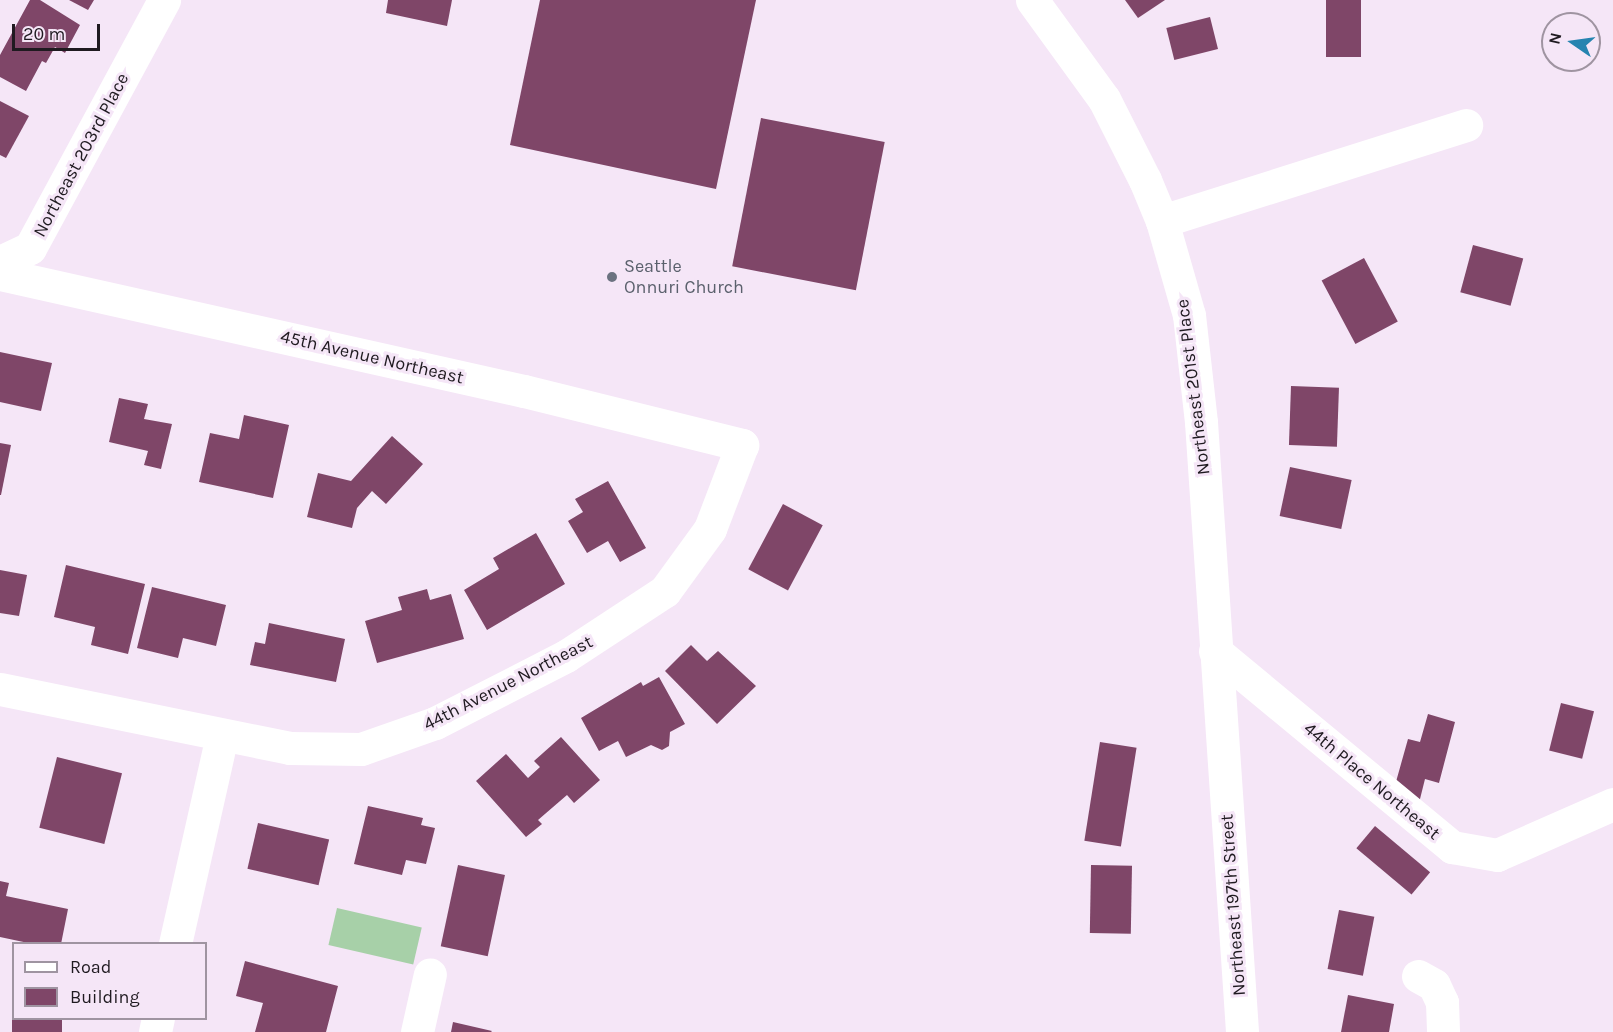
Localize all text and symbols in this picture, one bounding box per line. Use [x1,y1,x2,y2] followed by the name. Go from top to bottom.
[15,12,104,50] scale bar
[1541,12,1601,72] north arrow
[23,23,65,45] text: 20 m
[1544,31,1565,46] text: N
[29,69,133,241] street label: Northeast 203rd Place
[624,256,744,298] place label: Seattle Onnuri Church
[605,270,619,284] marker: Seattle Onnuri Church
[1171,298,1215,476] street label: Northeast 201st Place
[278,325,466,389] street label: 45th Avenue Northeast
[420,631,596,735] street label: 44th Avenue Northeast
[1299,718,1445,844] street label: 44th Place Northeast
[1216,813,1250,997] street label: Northeast 197th Street
[12,942,207,1020] legend
[70,956,111,978] text: Road
[70,986,140,1008] text: Building

